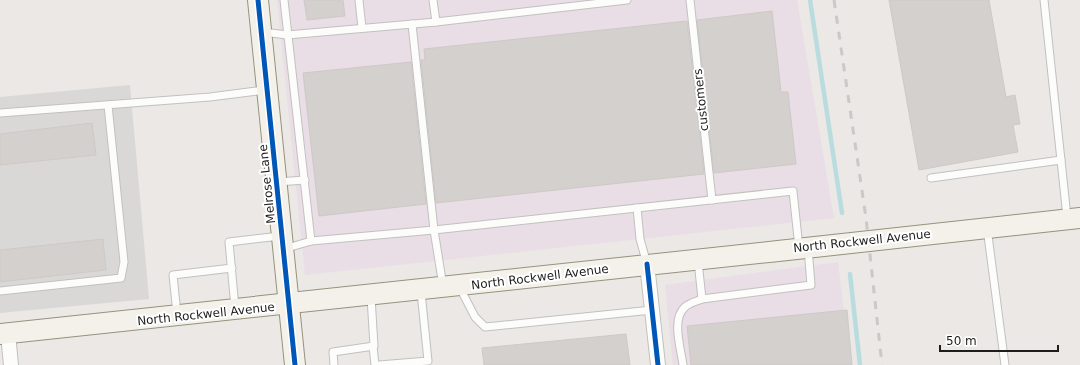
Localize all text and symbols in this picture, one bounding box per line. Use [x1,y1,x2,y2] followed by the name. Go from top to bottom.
[691,68,711,132] street label: customers
[256,144,278,224] street label: Melrose Lane
[792,227,932,255] street label: North Rockwell Avenue
[470,262,610,292] street label: North Rockwell Avenue
[136,300,276,328] street label: North Rockwell Avenue
[940,327,1058,353] scale bar
[946,334,977,348] text: 50 m

